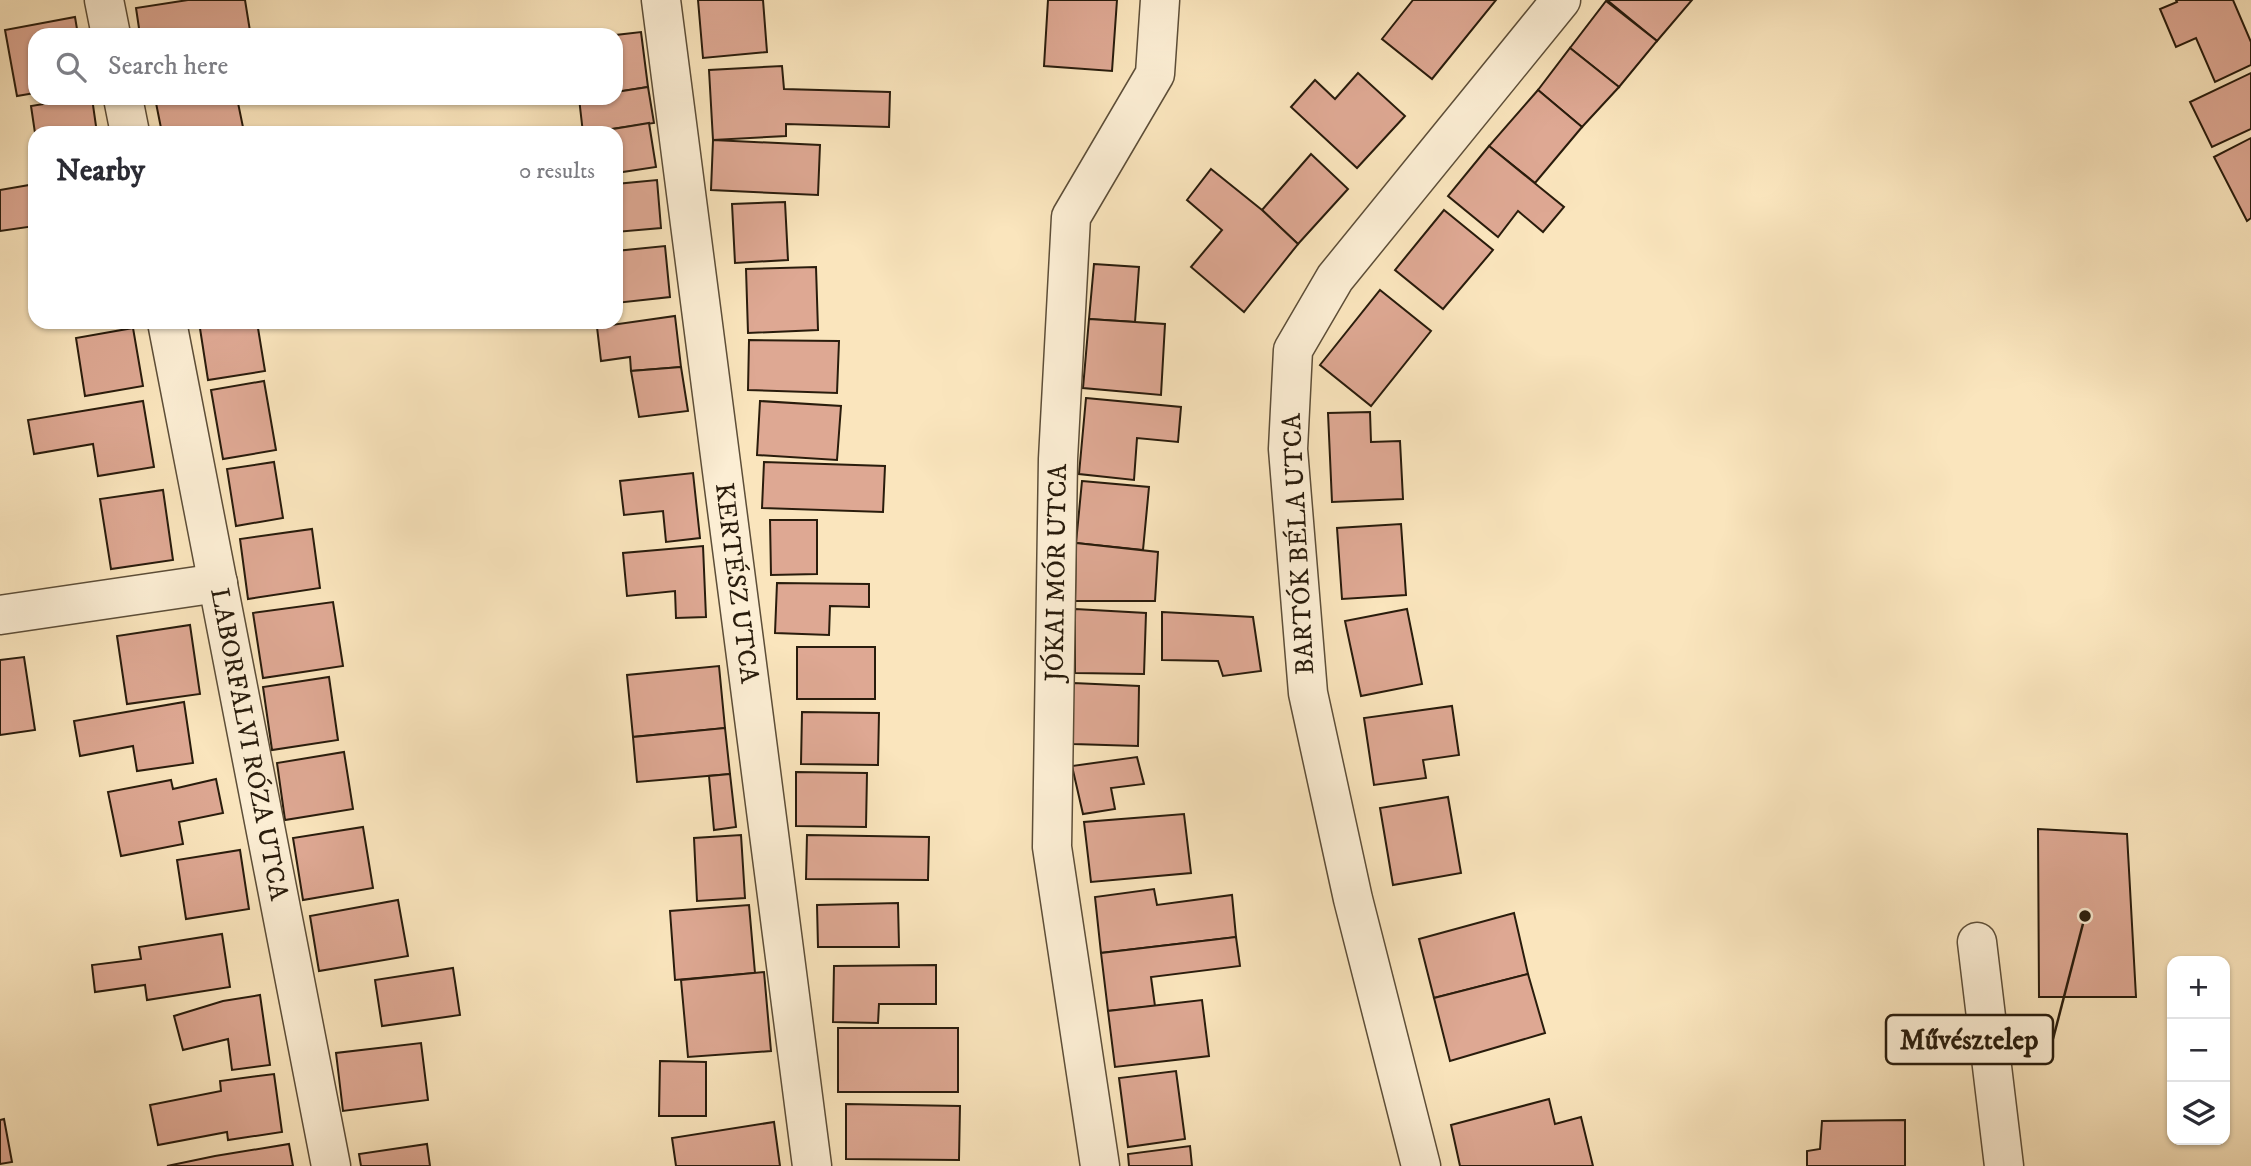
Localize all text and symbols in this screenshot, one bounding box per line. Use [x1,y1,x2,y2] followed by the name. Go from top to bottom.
[28,28,623,105] search box
[52,48,90,86] icon: search
[108,50,228,83] text: Search here
[56,153,145,190] text: Nearby
[519,157,595,186] text: 0 results
[1275,412,1322,676] street label: BARTÓK BÉLA UTCA
[1037,463,1074,684] street label: JÓKAI MÓR UTCA
[707,481,766,686] street label: KERTÉSZ UTCA
[203,585,296,903] street label: LABORFALVI RÓZA UTCA
[2167,956,2230,1145] map controls
[2167,956,2230,1019] button: +
[1886,1015,2053,1064] callout: Művésztelep
[2167,1019,2230,1082] button: −
[1900,1023,2038,1058] text: Művésztelep
[2167,1082,2230,1145] button: layers

